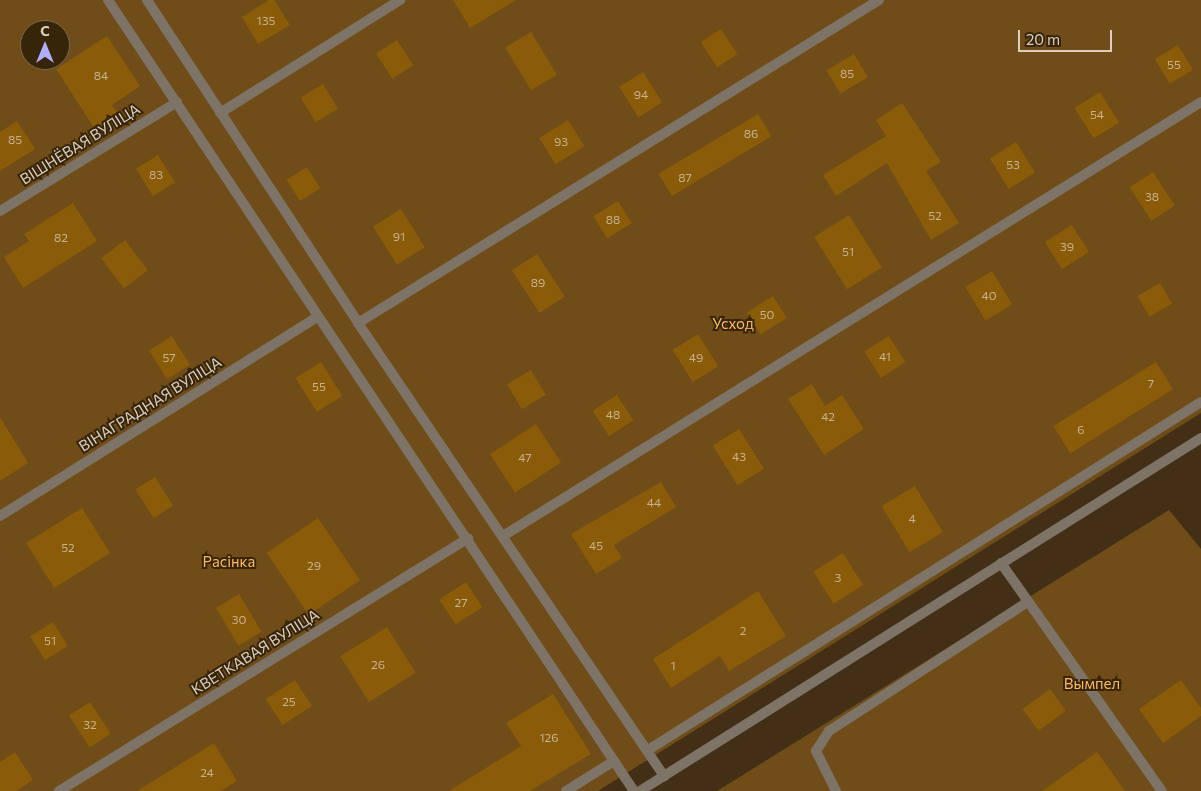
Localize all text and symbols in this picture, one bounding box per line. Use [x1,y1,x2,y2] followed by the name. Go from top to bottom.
[257,14,275,28] house number: 135
[20,20,70,70] north arrow
[1021,20,1115,52] scale bar
[40,22,50,39] text: С
[1026,30,1060,48] text: 20 m
[1167,58,1181,72] house number: 55
[840,67,854,81] house number: 85
[94,69,108,83] house number: 84
[634,88,648,102] house number: 94
[17,100,143,188] street label: ВІШНЁВАЯ ВУЛІЦА
[1090,108,1104,122] house number: 54
[744,127,758,141] house number: 86
[8,133,22,147] house number: 85
[554,135,568,149] house number: 93
[1006,158,1020,172] house number: 53
[149,168,163,182] house number: 83
[678,171,692,185] house number: 87
[1145,190,1159,204] house number: 38
[928,209,942,223] house number: 52
[606,213,620,227] house number: 88
[393,230,405,244] house number: 91
[54,231,68,245] house number: 82
[1060,240,1074,254] house number: 39
[842,245,854,259] house number: 51
[531,276,545,290] house number: 89
[981,289,997,303] house number: 40
[760,308,774,322] house number: 50
[712,315,754,333] park label: Усход
[879,350,891,364] house number: 41
[162,351,176,365] house number: 57
[689,351,703,365] house number: 49
[75,353,225,455] street label: ВІНАГРАДНАЯ ВУЛІЦА
[1148,377,1154,391] house number: 7
[312,380,326,394] house number: 55
[606,408,620,422] house number: 48
[821,410,835,424] house number: 42
[1077,423,1085,437] house number: 6
[732,450,746,464] house number: 43
[518,451,532,465] house number: 47
[647,496,661,510] house number: 44
[908,512,916,526] house number: 4
[589,539,603,553] house number: 45
[61,541,75,555] house number: 52
[203,553,255,571] park label: Расінка
[307,559,321,573] house number: 29
[835,571,841,585] house number: 3
[455,596,467,610] house number: 27
[188,605,322,699] street label: КВЕТКАВАЯ ВУЛІЦА
[232,613,246,627] house number: 30
[740,624,746,638] house number: 2
[44,634,56,648] house number: 51
[371,658,385,672] house number: 26
[670,659,676,673] house number: 1
[1064,675,1120,693] park label: Вымпел
[282,695,296,709] house number: 25
[83,718,97,732] house number: 32
[539,731,559,745] house number: 126
[200,766,214,780] house number: 24

